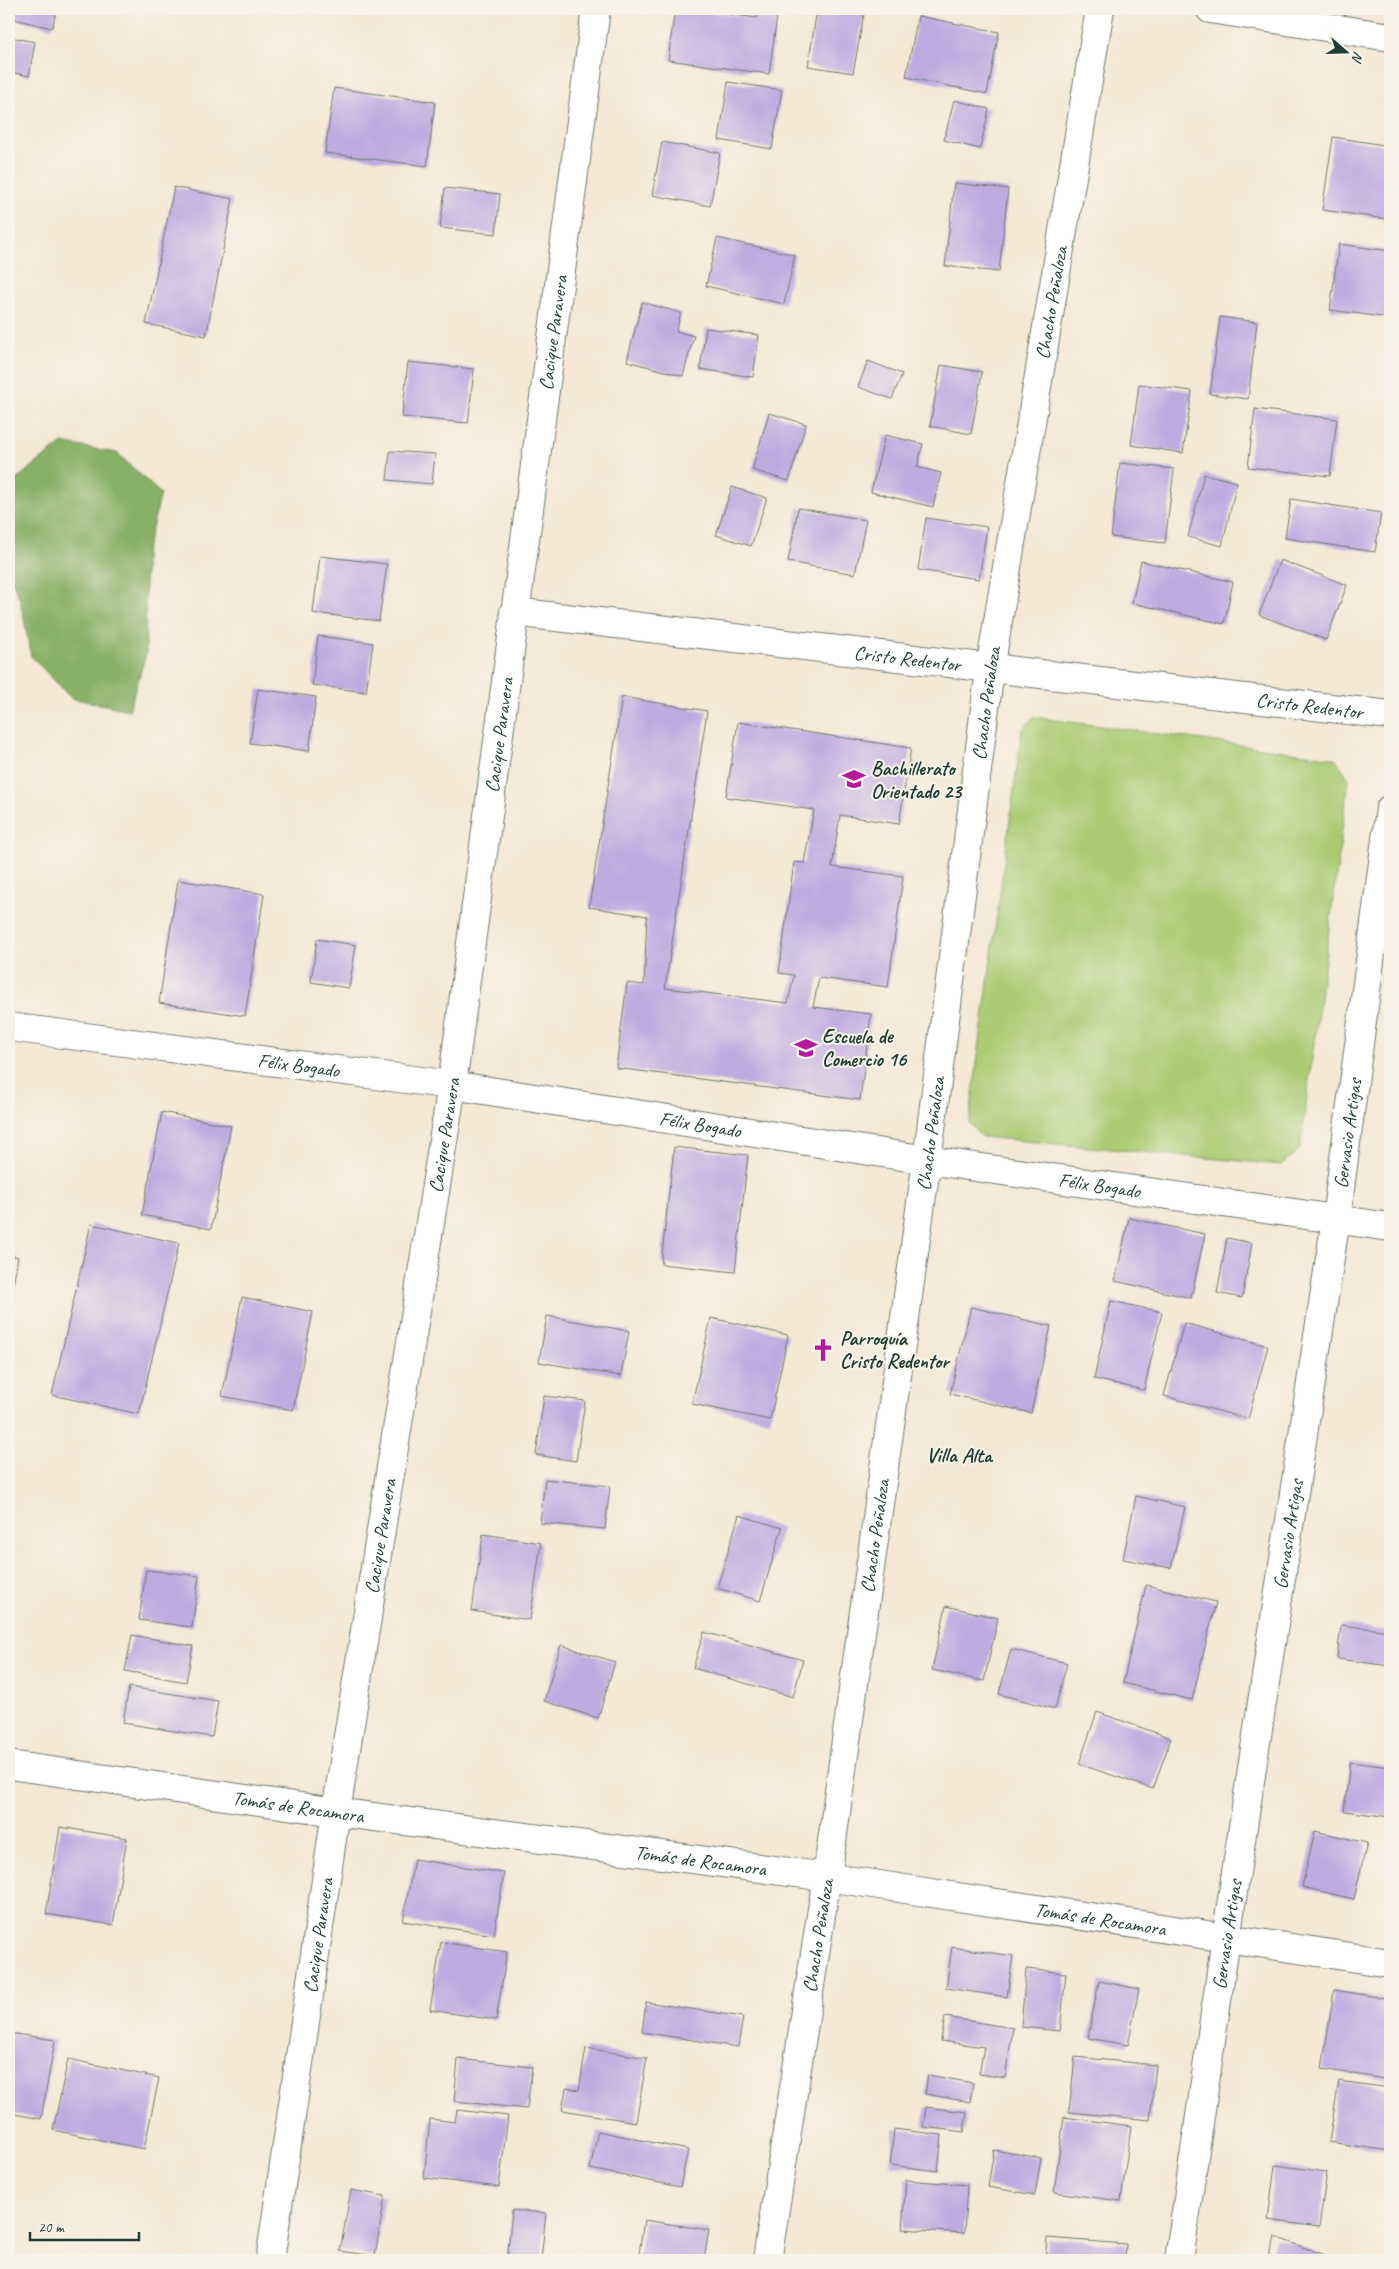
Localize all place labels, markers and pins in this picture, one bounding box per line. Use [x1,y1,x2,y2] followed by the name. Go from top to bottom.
[871,756,963,804] place label: Bachillerato Orientado 23
[841,766,867,792] school or university icon: Bachillerato Orientado 23
[822,1024,908,1072] place label: Escuela de Comercio 16
[793,1035,819,1061] school or university icon: Escuela de Comercio 16
[840,1326,952,1374] place label: Parroquía Cristo Redentor
[810,1337,836,1363] church icon: Parroquía Cristo Redentor

